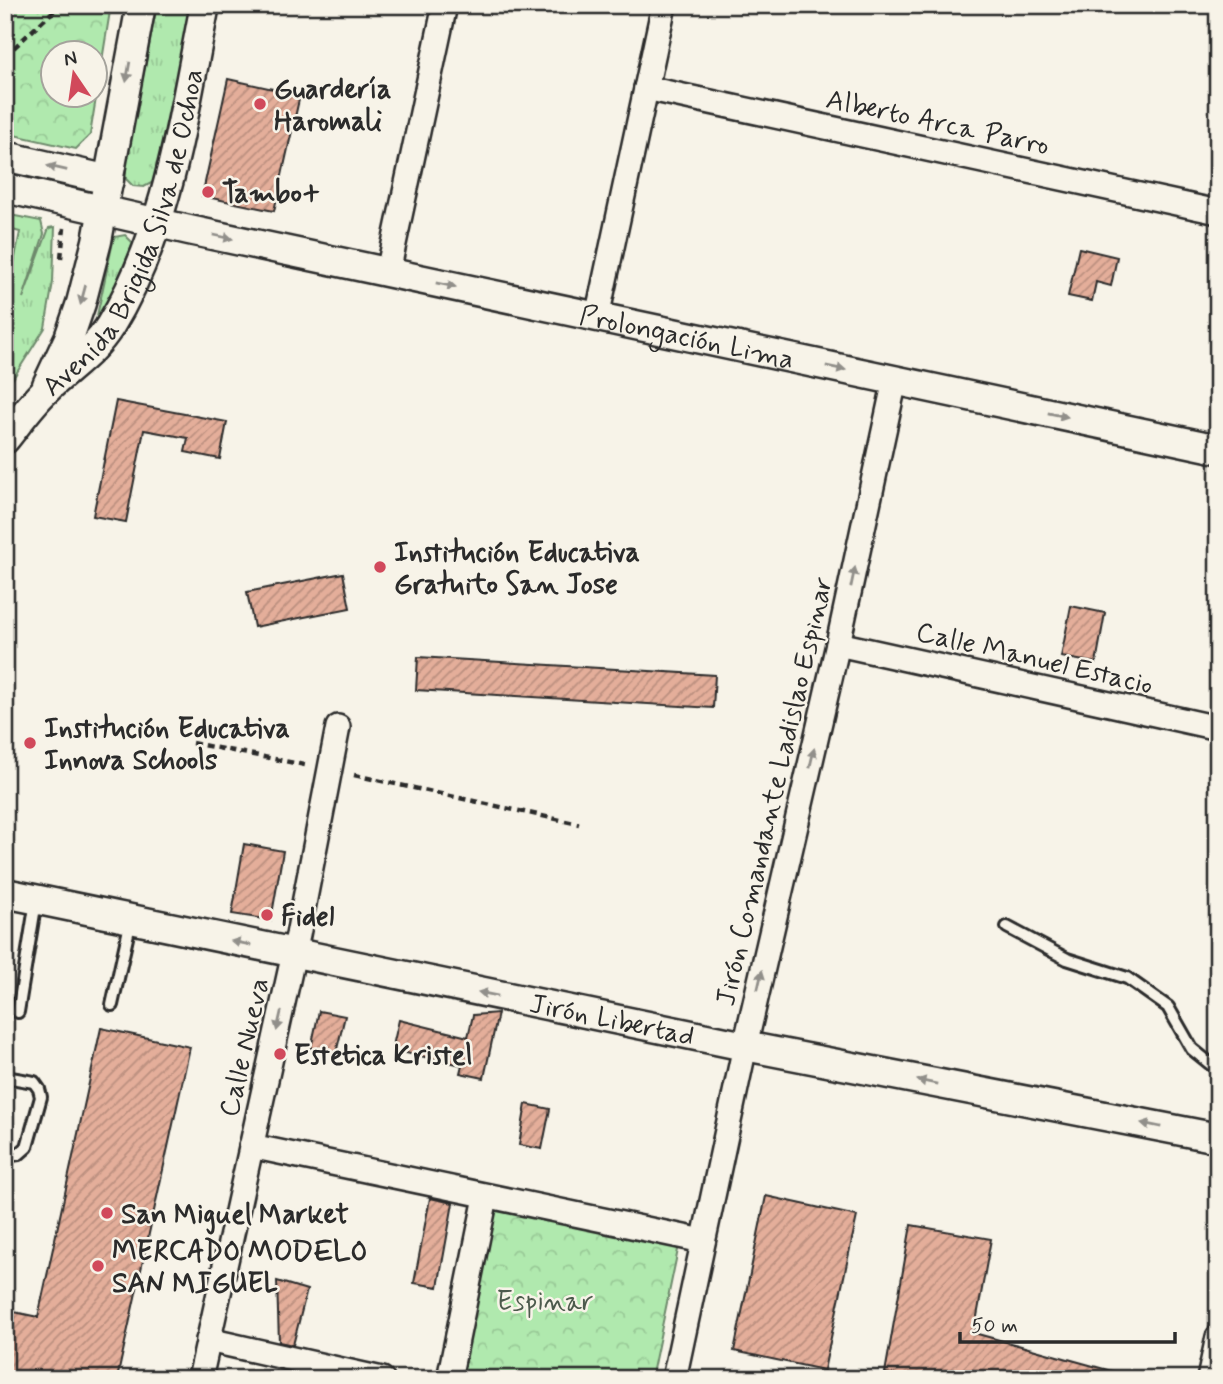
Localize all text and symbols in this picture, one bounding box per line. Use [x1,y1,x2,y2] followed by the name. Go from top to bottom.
[38,38,108,108] north arrow
[62,45,79,73] text: N
[123,61,134,83] one-way arrow
[35,66,213,405] street label: Avenida Brigida Silva de Ochoa
[274,72,392,141] place label: Guardería Haromali
[823,82,1052,165] street label: Alberto Arca Parro
[252,96,268,112] marker: Guardería Haromali
[46,162,68,173] one-way arrow
[222,176,321,213] place label: Tambo+
[200,184,216,200] marker: Tambo+
[212,232,234,243] one-way arrow
[435,279,457,290] one-way arrow
[77,284,88,306] one-way arrow
[576,298,797,379] street label: Prolongación Lima
[825,362,847,373] one-way arrow
[1047,410,1069,421] one-way arrow
[394,535,640,604] place label: Institución Educativa Gratuito San Jose
[372,559,388,575] marker: Institución Educativa Gratuito San Jose
[848,566,859,588] one-way arrow
[708,573,843,1010] street label: Jirón Comandante Ladislao Espinar
[912,614,1157,705] street label: Calle Manuel Estacio
[44,711,290,780] place label: Institución Educativa Innova Schools
[22,735,38,751] marker: Institución Educativa Innova Schools
[807,747,818,769] one-way arrow
[281,899,335,936] place label: Fidel
[259,907,275,923] marker: Fidel
[230,938,252,949] one-way arrow
[755,968,766,990] one-way arrow
[211,974,279,1121] street label: Calle Nueva
[526,986,697,1056] street label: Jirón Libertad
[477,988,499,999] one-way arrow
[274,1010,285,1032] one-way arrow
[294,1038,472,1075] place label: Estetica Kristel
[272,1046,288,1062] marker: Estetica Kristel
[916,1076,938,1087] one-way arrow
[1140,1119,1162,1130] one-way arrow
[121,1197,349,1235] place label: San Miguel Market
[99,1205,115,1221] marker: San Miguel Market
[112,1234,367,1303] place label: MERCADO MODELO SAN MIGUEL
[90,1258,106,1274] marker: MERCADO MODELO SAN MIGUEL
[496,1284,594,1321] park label: Espinar
[960,1300,1176,1344] scale bar
[971,1312,1018,1340] text: 50 m

